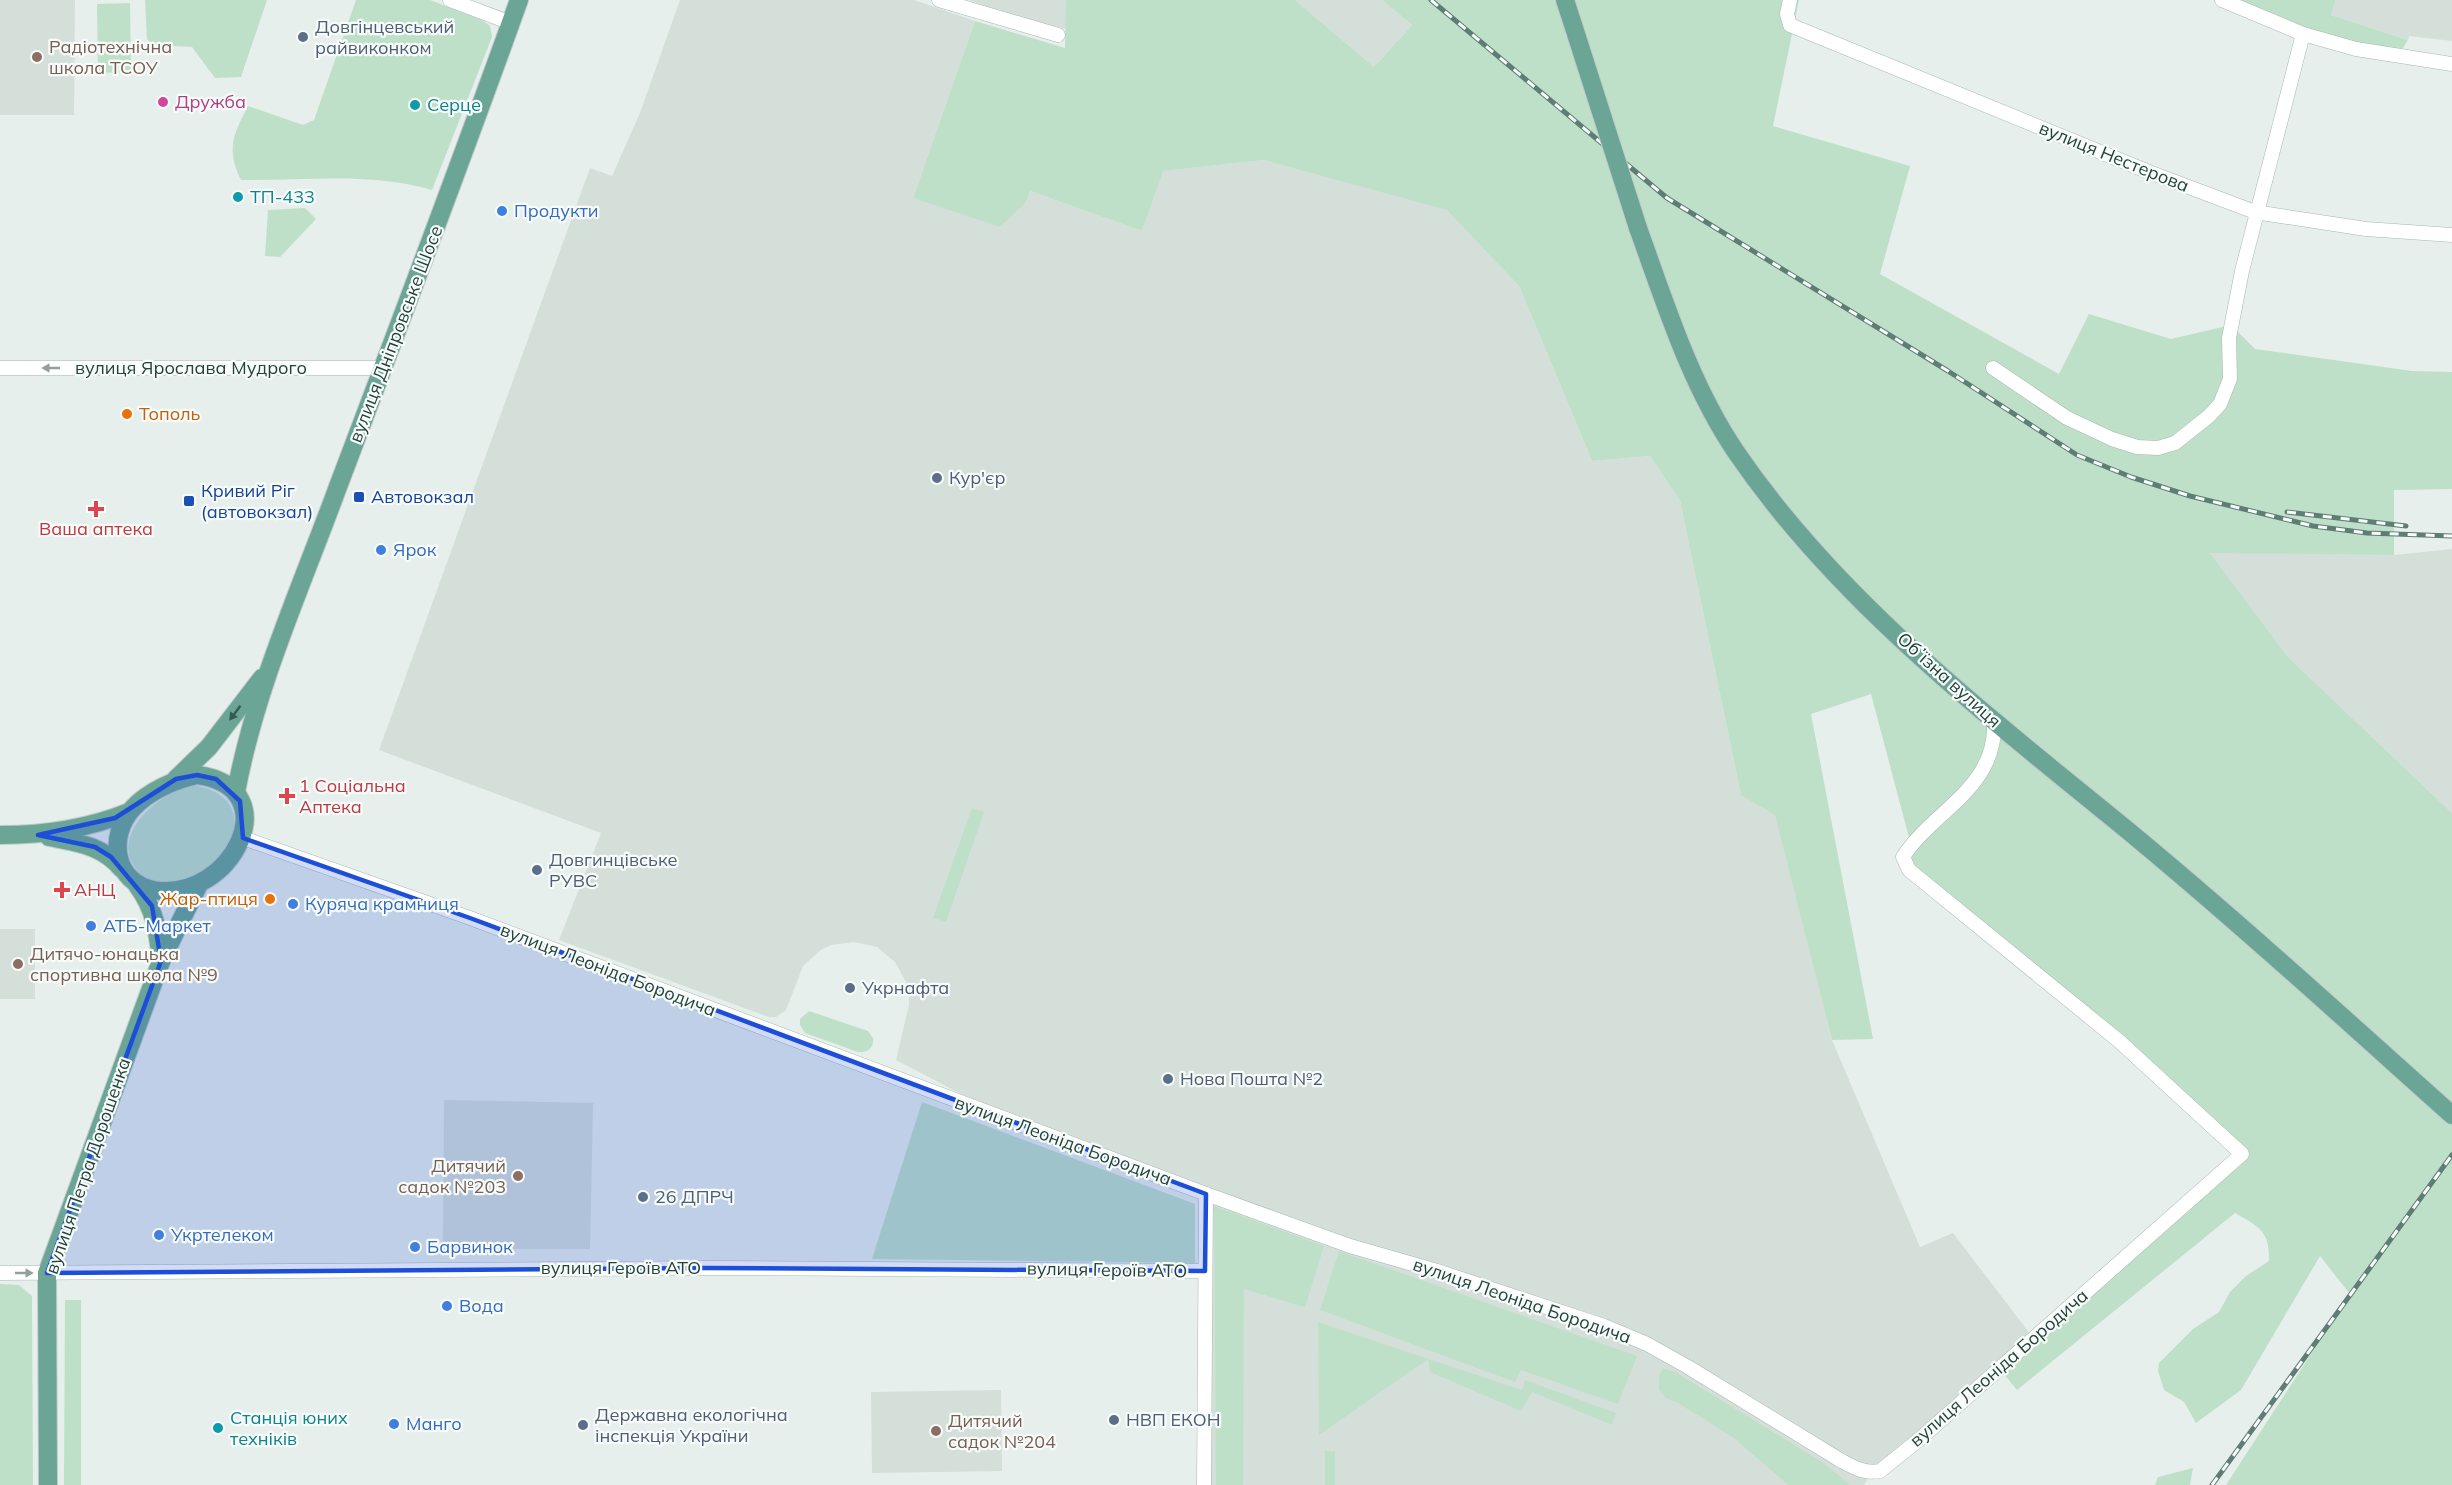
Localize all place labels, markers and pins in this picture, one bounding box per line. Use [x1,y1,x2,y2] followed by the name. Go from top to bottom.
[315,15,454,59] place label: Довгінцевський райвиконком
[296,30,310,44] marker: Довгінцевський райвиконком
[49,35,172,79] place label: Радіотехнічна школа ТСОУ
[30,50,44,64] marker: Радіотехнічна школа ТСОУ
[175,90,246,113] place label: Дружба
[427,93,481,116] place label: Серце
[156,95,170,109] marker: Дружба
[408,98,422,112] marker: Серце
[250,185,315,208] place label: ТП-433
[231,190,245,204] marker: ТП-433
[514,199,598,222] place label: Продукти
[495,204,509,218] marker: Продукти
[139,402,201,425] place label: Тополь
[120,407,134,421] marker: Тополь
[949,466,1006,489] place label: Кур'єр
[930,471,944,485] marker: Кур'єр
[201,479,313,523] place label: Кривий Ріг (автовокзал)
[371,485,474,508] place label: Автовокзал
[352,490,366,504] marker: Автовокзал
[182,494,196,508] marker: Кривий Ріг (автовокзал)
[89,502,103,516] marker: Ваша аптека
[39,517,153,540] place label: Ваша аптека
[393,538,437,561] place label: Ярок
[374,543,388,557] marker: Ярок
[299,774,406,818] place label: 1 Соціальна Аптека
[280,789,294,803] marker: 1 Соціальна Аптека
[549,848,678,892] place label: Довгинцівське РУВС
[530,863,544,877] marker: Довгинцівське РУВС
[74,878,116,901] place label: АНЦ
[55,883,69,897] marker: АНЦ
[160,887,258,910] place label: Жар-птиця
[263,892,277,906] marker: Жар-птиця
[305,892,459,915] place label: Куряча крамниця
[286,897,300,911] marker: Куряча крамниця
[103,914,212,937] place label: АТБ-Маркет
[84,919,98,933] marker: АТБ-Маркет
[30,942,218,986] place label: Дитячо-юнацька спортивна школа №9
[11,957,25,971] marker: Дитячо-юнацька спортивна школа №9
[861,976,949,999] place label: Укрнафта
[843,981,857,995] marker: Укрнафта
[1180,1067,1323,1090] place label: Нова Пошта №2
[1161,1072,1175,1086] marker: Нова Пошта №2
[398,1154,506,1198] place label: Дитячий садок №203
[511,1169,525,1183] marker: Дитячий садок №203
[655,1185,734,1208] place label: 26 ДПРЧ
[636,1190,650,1204] marker: 26 ДПРЧ
[170,1223,274,1246] place label: Укртелеком
[152,1228,166,1242] marker: Укртелеком
[427,1235,513,1258] place label: Барвинок
[408,1240,422,1254] marker: Барвинок
[459,1294,504,1317] place label: Вода
[440,1299,454,1313] marker: Вода
[595,1403,788,1447] place label: Державна екологічна інспекція України
[230,1406,348,1450] place label: Станція юних техніків
[1126,1408,1220,1431] place label: НВП ЕКОН
[948,1409,1056,1453] place label: Дитячий садок №204
[406,1412,462,1435] place label: Манго
[1107,1413,1121,1427] marker: НВП ЕКОН
[387,1417,401,1431] marker: Манго
[576,1418,590,1432] marker: Державна екологічна інспекція України
[211,1421,225,1435] marker: Станція юних техніків
[929,1424,943,1438] marker: Дитячий садок №204

